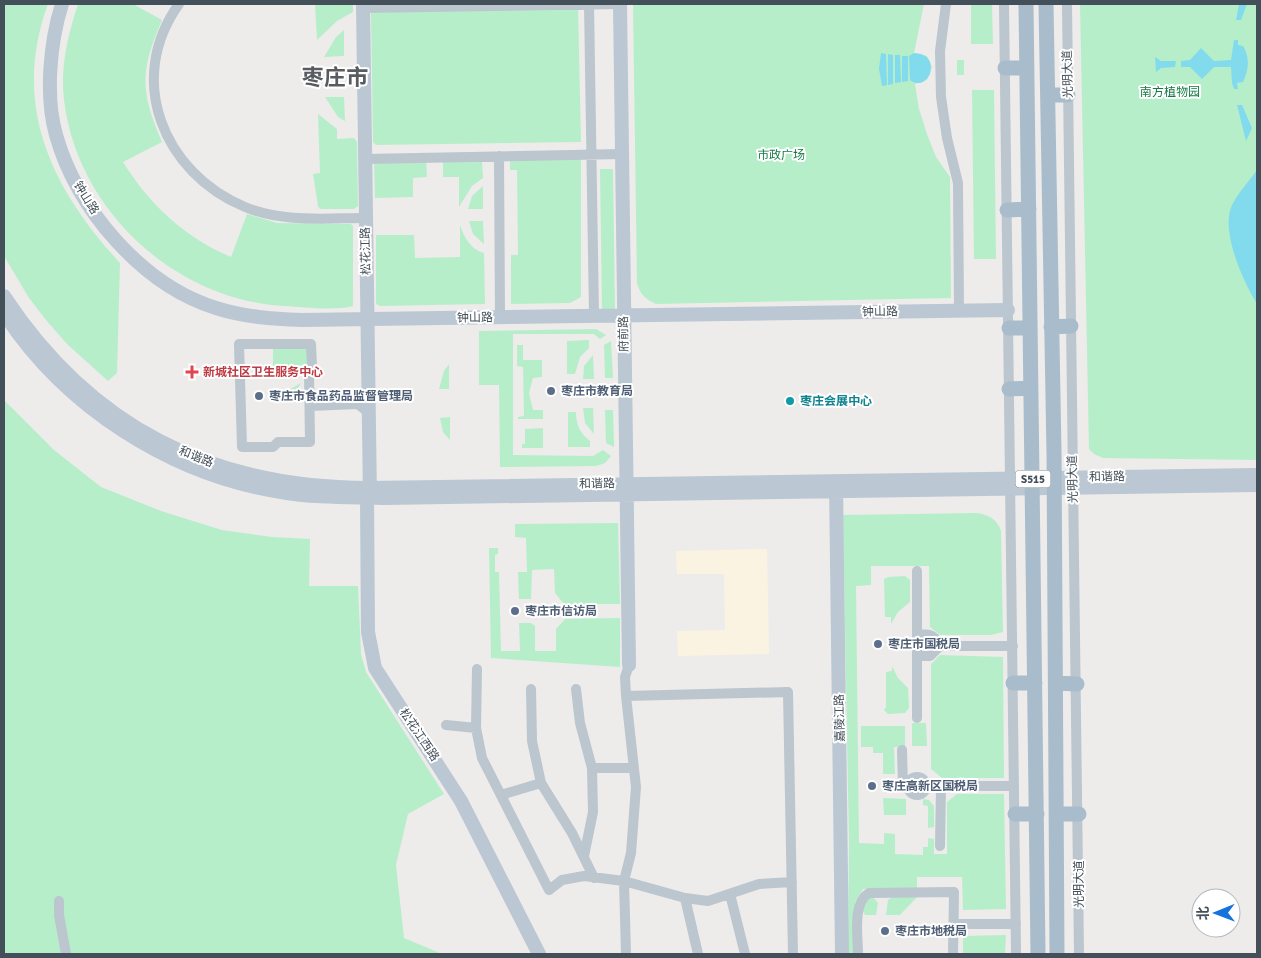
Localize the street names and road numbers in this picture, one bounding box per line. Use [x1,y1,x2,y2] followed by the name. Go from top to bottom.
[1060,50,1076,98] street label: 光明大道
[70,179,102,217] street label: 钟山路
[358,227,374,275] street label: 松花江路
[862,304,898,320] street label: 钟山路
[457,310,493,326] street label: 钟山路
[616,316,632,352] street label: 府前路
[176,443,216,471] street label: 和谐路
[1065,455,1081,503] street label: 光明大道
[1089,469,1125,485] street label: 和谐路
[1016,470,1050,488] road number: S515
[579,476,615,492] street label: 和谐路
[832,694,848,742] street label: 嘉陵江路
[396,706,442,764] street label: 松花江西路
[1072,860,1087,908] street label: 光明大道

